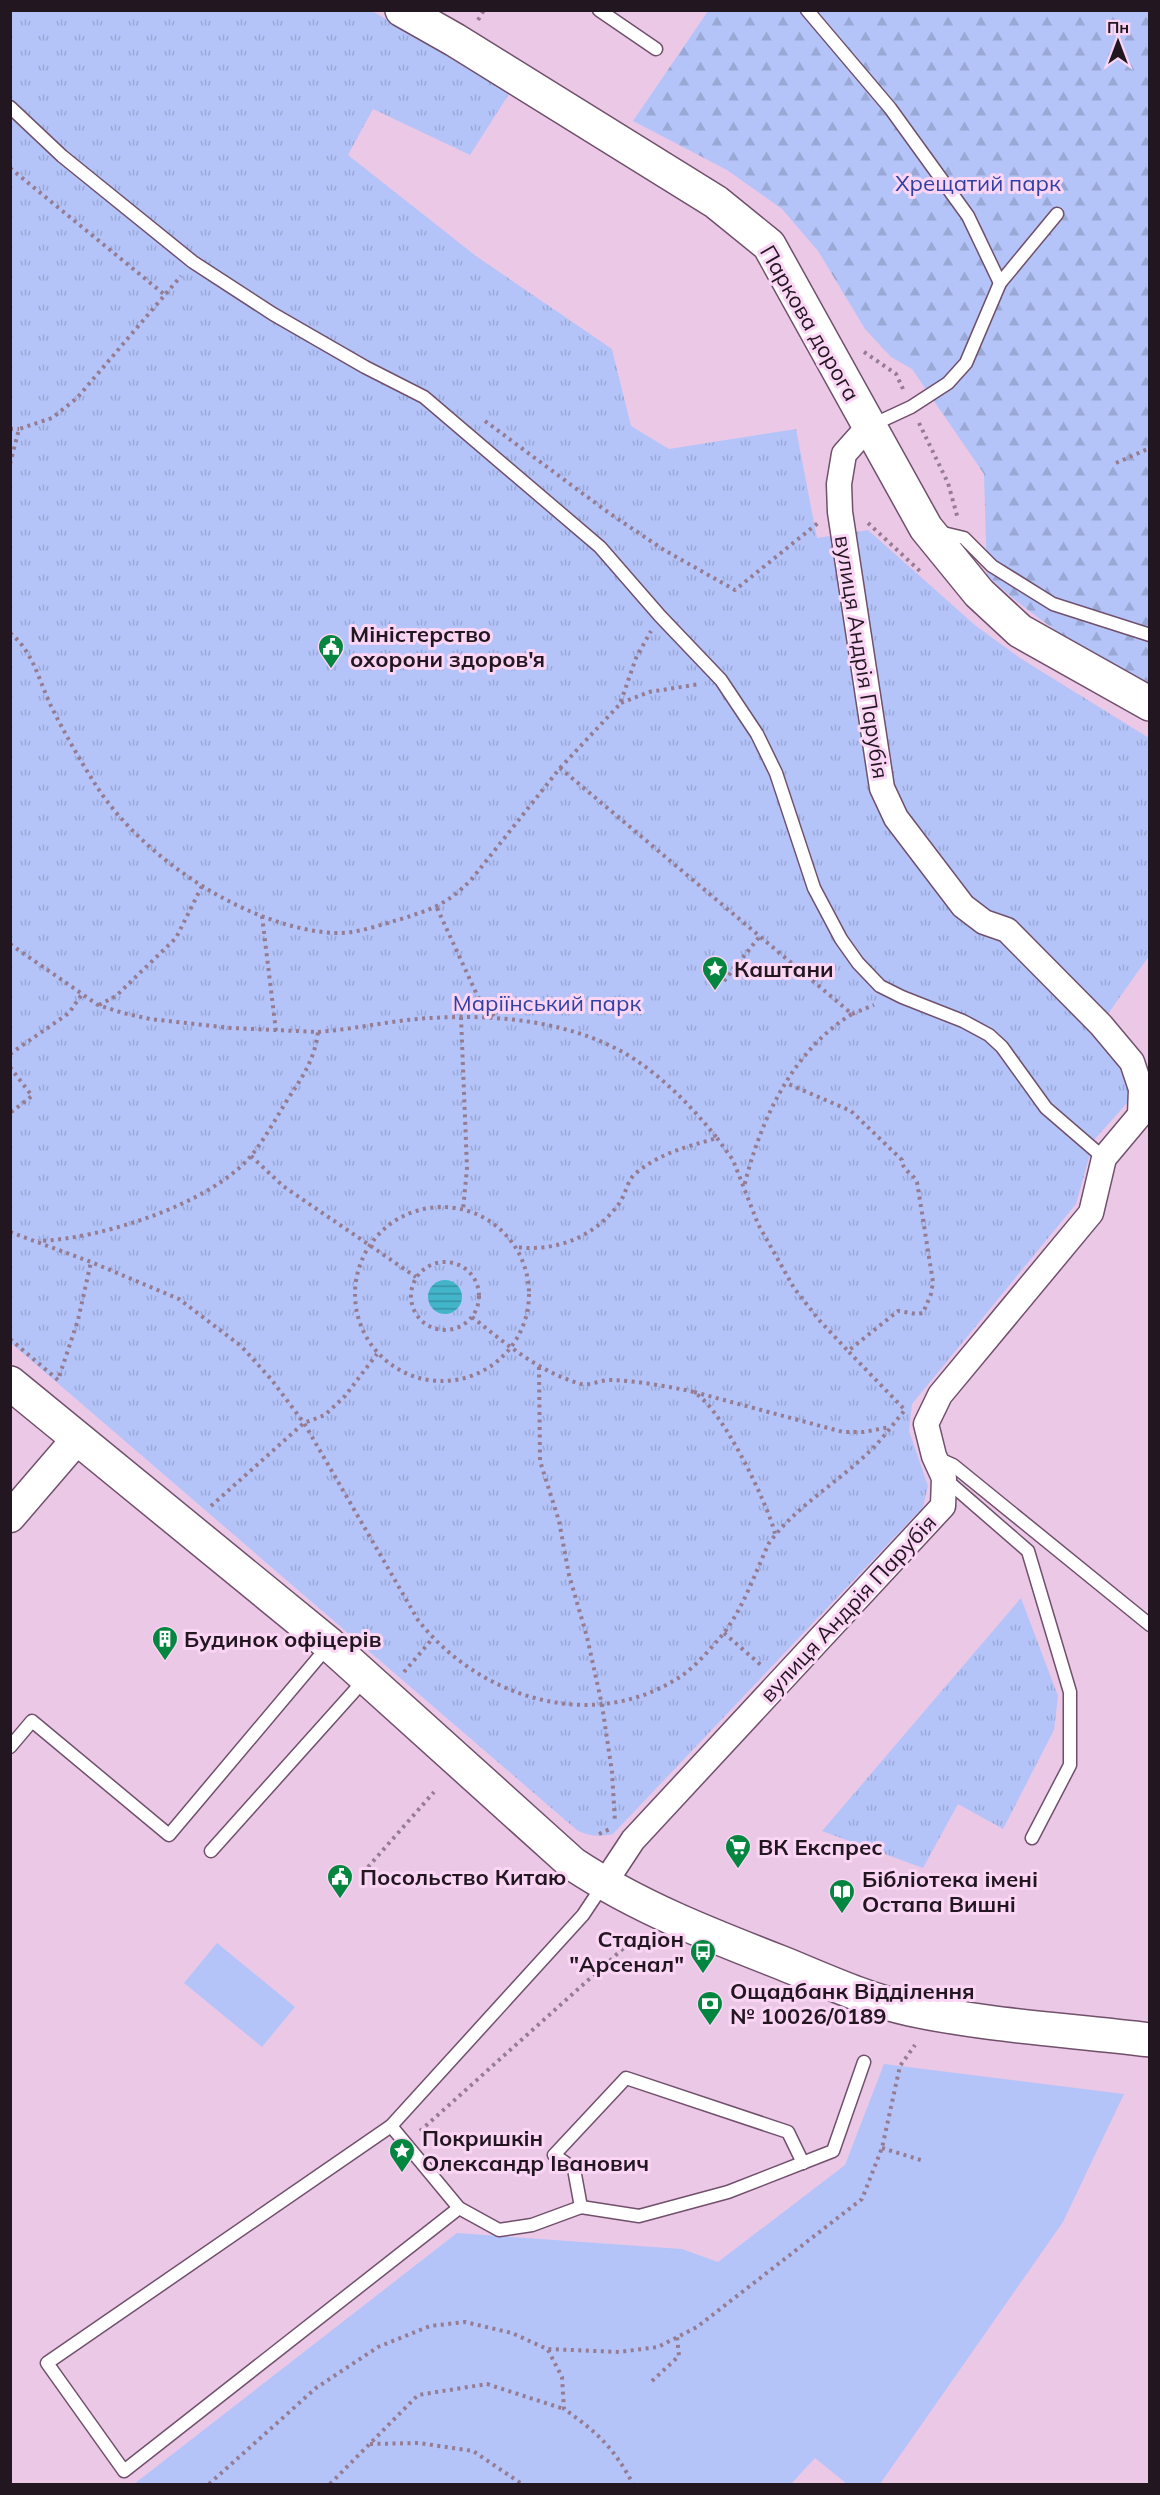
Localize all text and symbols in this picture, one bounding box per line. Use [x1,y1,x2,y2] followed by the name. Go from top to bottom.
[1088,12,1148,72] north arrow
[1107,17,1129,37] text: Пн
[895,169,1061,197] park label: Хрещатий парк
[754,240,866,406] street label: Паркова дорога
[829,533,895,781] street label: вулиця Андрія Парубія
[350,620,545,673] place label: Міністерство охорони здоров'я
[316,632,346,670] public building icon: Міністерство охорони здоров'я
[700,954,730,992] place icon: Каштани
[734,955,834,983] place label: Каштани
[453,989,641,1017] park label: Маріїнський парк
[754,1509,942,1707] street label: вулиця Андрія Парубія
[150,1624,180,1662] building icon: Будинок офіцерів
[184,1625,381,1653] place label: Будинок офіцерів
[723,1832,753,1870] supermarket icon: ВК Експрес
[758,1833,883,1861] place label: ВК Експрес
[325,1862,355,1900] public building icon: Посольство Китаю
[360,1863,566,1891] place label: Посольство Китаю
[862,1865,1038,1918] place label: Бібліотека імені Остапа Вишні
[827,1877,857,1915] library icon: Бібліотека імені Остапа Вишні
[569,1925,684,1978] place label: Стадіон "Арсенал"
[688,1937,718,1975] bus stop icon: Стадіон "Арсенал"
[730,1977,975,2030] place label: Ощадбанк Відділення № 10026/0189
[695,1989,725,2027] bank icon: Ощадбанк Відділення № 10026/0189
[422,2124,649,2177] place label: Покришкін Олександр Іванович
[387,2136,417,2174] place icon: Покришкін Олександр Іванович

